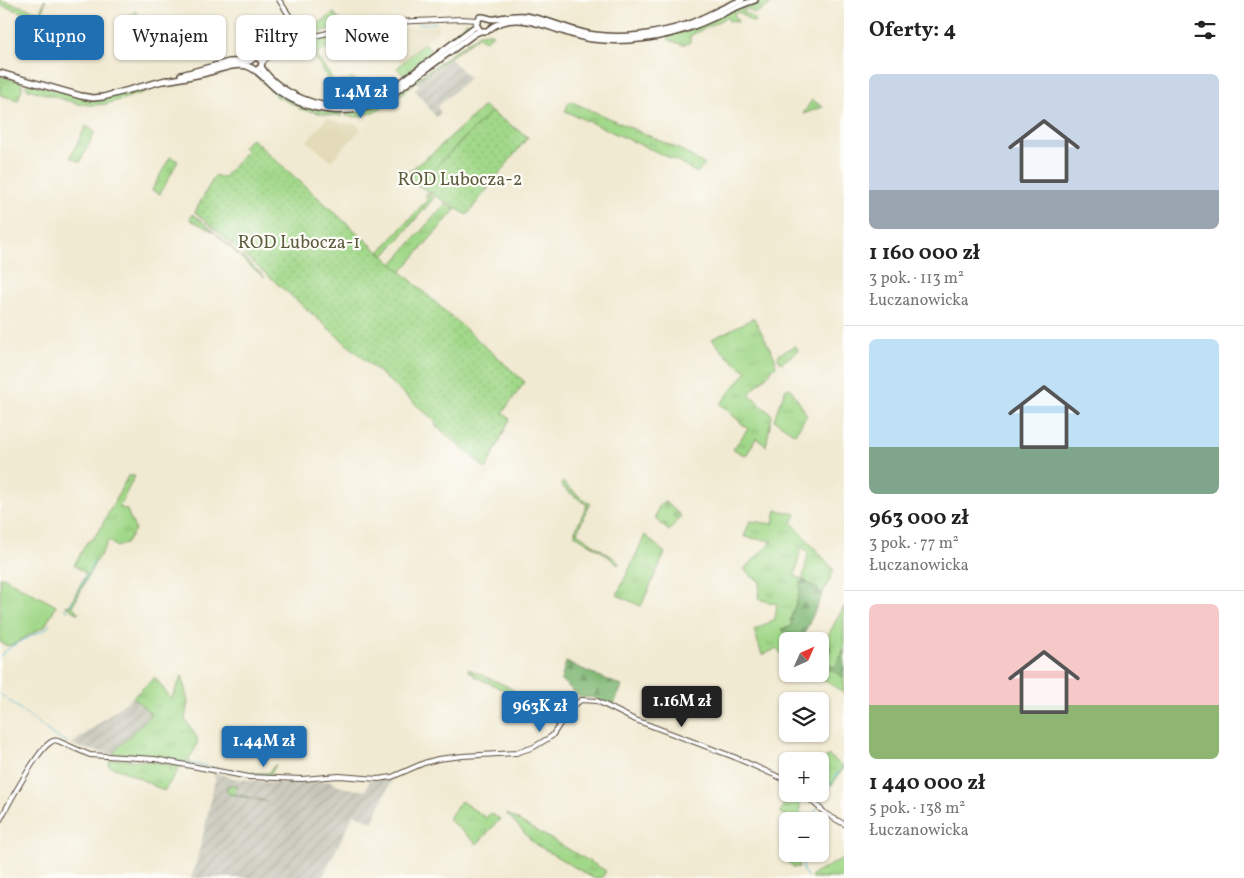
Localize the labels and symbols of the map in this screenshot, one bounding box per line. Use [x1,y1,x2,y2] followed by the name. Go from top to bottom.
[315,76,407,119] pin: 1.4M zł
[397,168,523,193] park label: ROD Lubocza-2
[238,231,360,256] park label: ROD Lubocza-1
[779,632,829,682] north arrow
[630,686,734,728] pin: 1.16M zł
[494,690,586,733] pin: 963K zł
[212,726,316,768] pin: 1.44M zł

